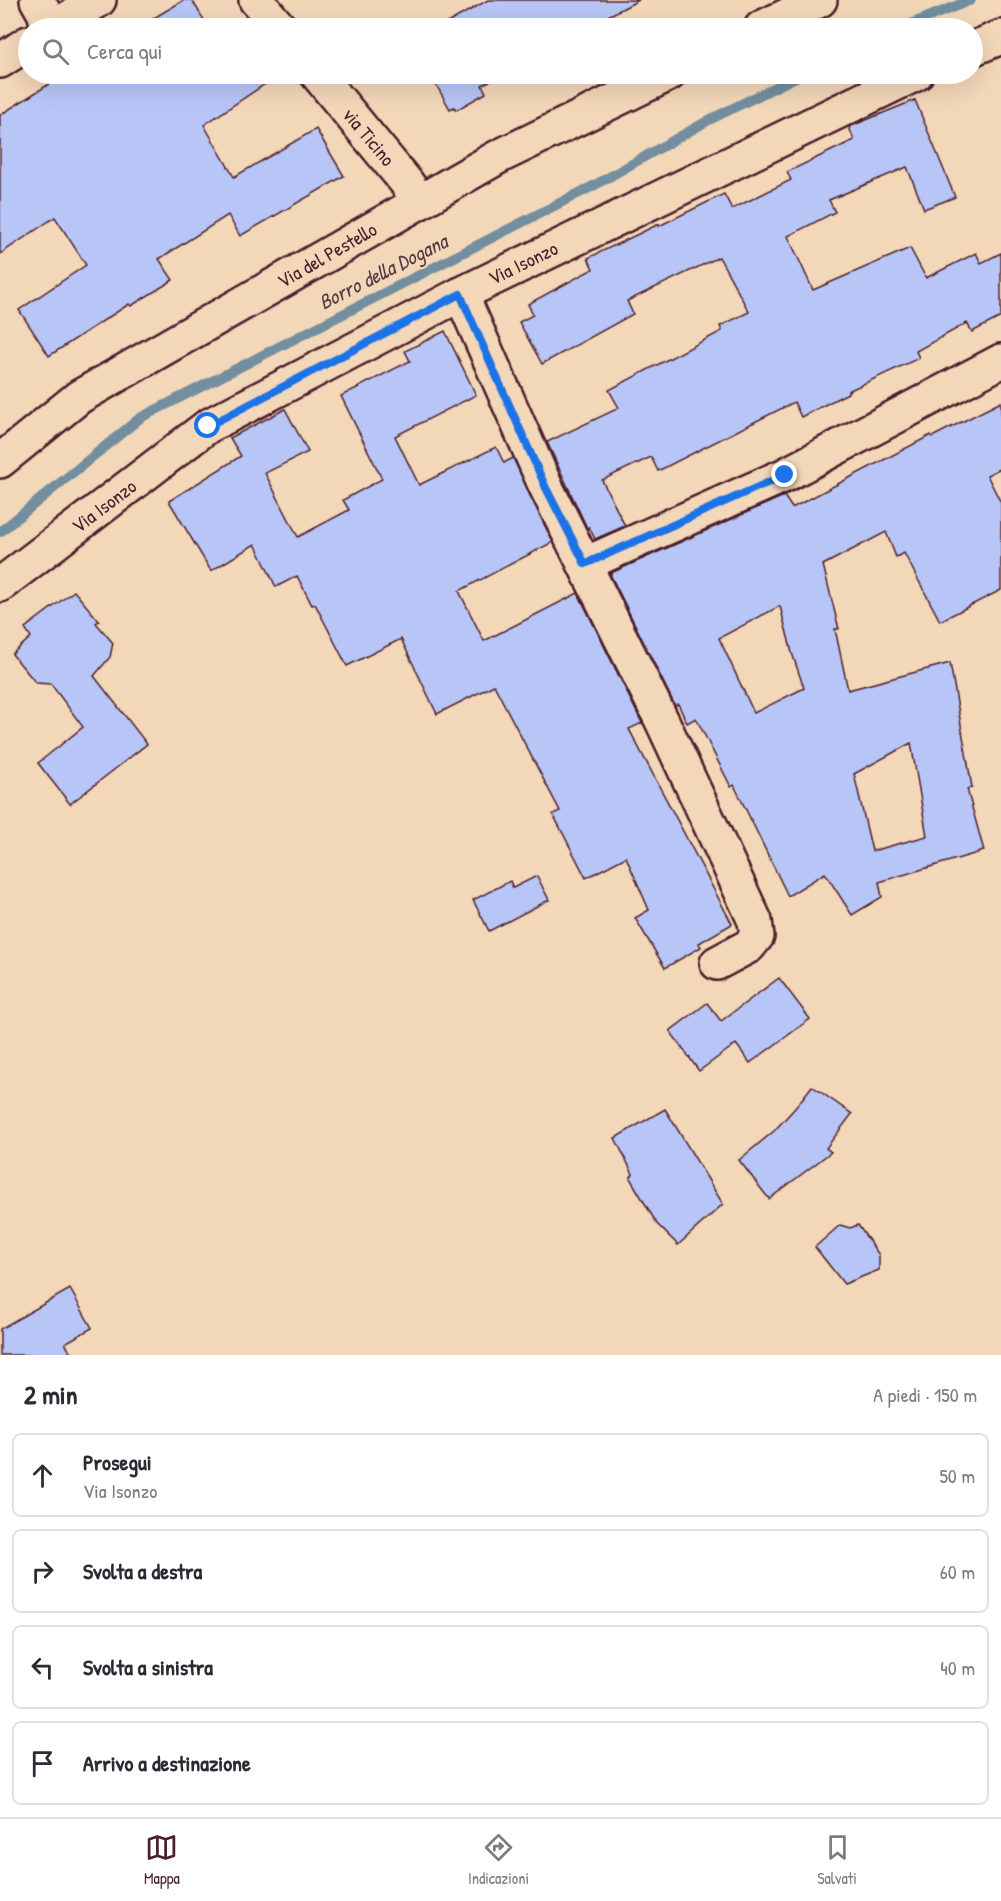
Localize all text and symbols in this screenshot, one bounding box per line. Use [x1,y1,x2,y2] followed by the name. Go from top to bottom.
[18,18,983,84] search box
[39,35,72,68] icon: search
[87,36,162,66] text: Cerca qui
[337,102,402,171] street label: via Ticino
[272,215,381,294] street label: Via del Pestello
[313,225,455,316] water label: Borro della Dogana
[483,234,562,291] street label: Via Isonzo
[194,412,220,438] route start
[771,461,797,487] route end
[66,472,141,539] street label: Via Isonzo
[24,1377,77,1412] text: 2 min
[873,1381,977,1408] text: A piedi · 150 m
[83,1447,152,1477] text: Prosegui
[26,1459,59,1492] icon: ahead
[939,1462,975,1489] text: 50 m
[83,1477,157,1504] text: Via Isonzo
[26,1555,59,1588] icon: right
[83,1556,202,1586] text: Svolta a destra
[940,1558,975,1585] text: 60 m
[26,1651,59,1684] icon: left
[83,1652,213,1682] text: Svolta a sinistra
[940,1654,975,1681] text: 40 m
[26,1747,59,1780] icon: arrive
[83,1748,251,1778] text: Arrivo a destinazione
[144,1831,180,1889] tab: Mappa
[468,1831,529,1889] tab: Indicazioni
[817,1831,857,1889] tab: Salvati

